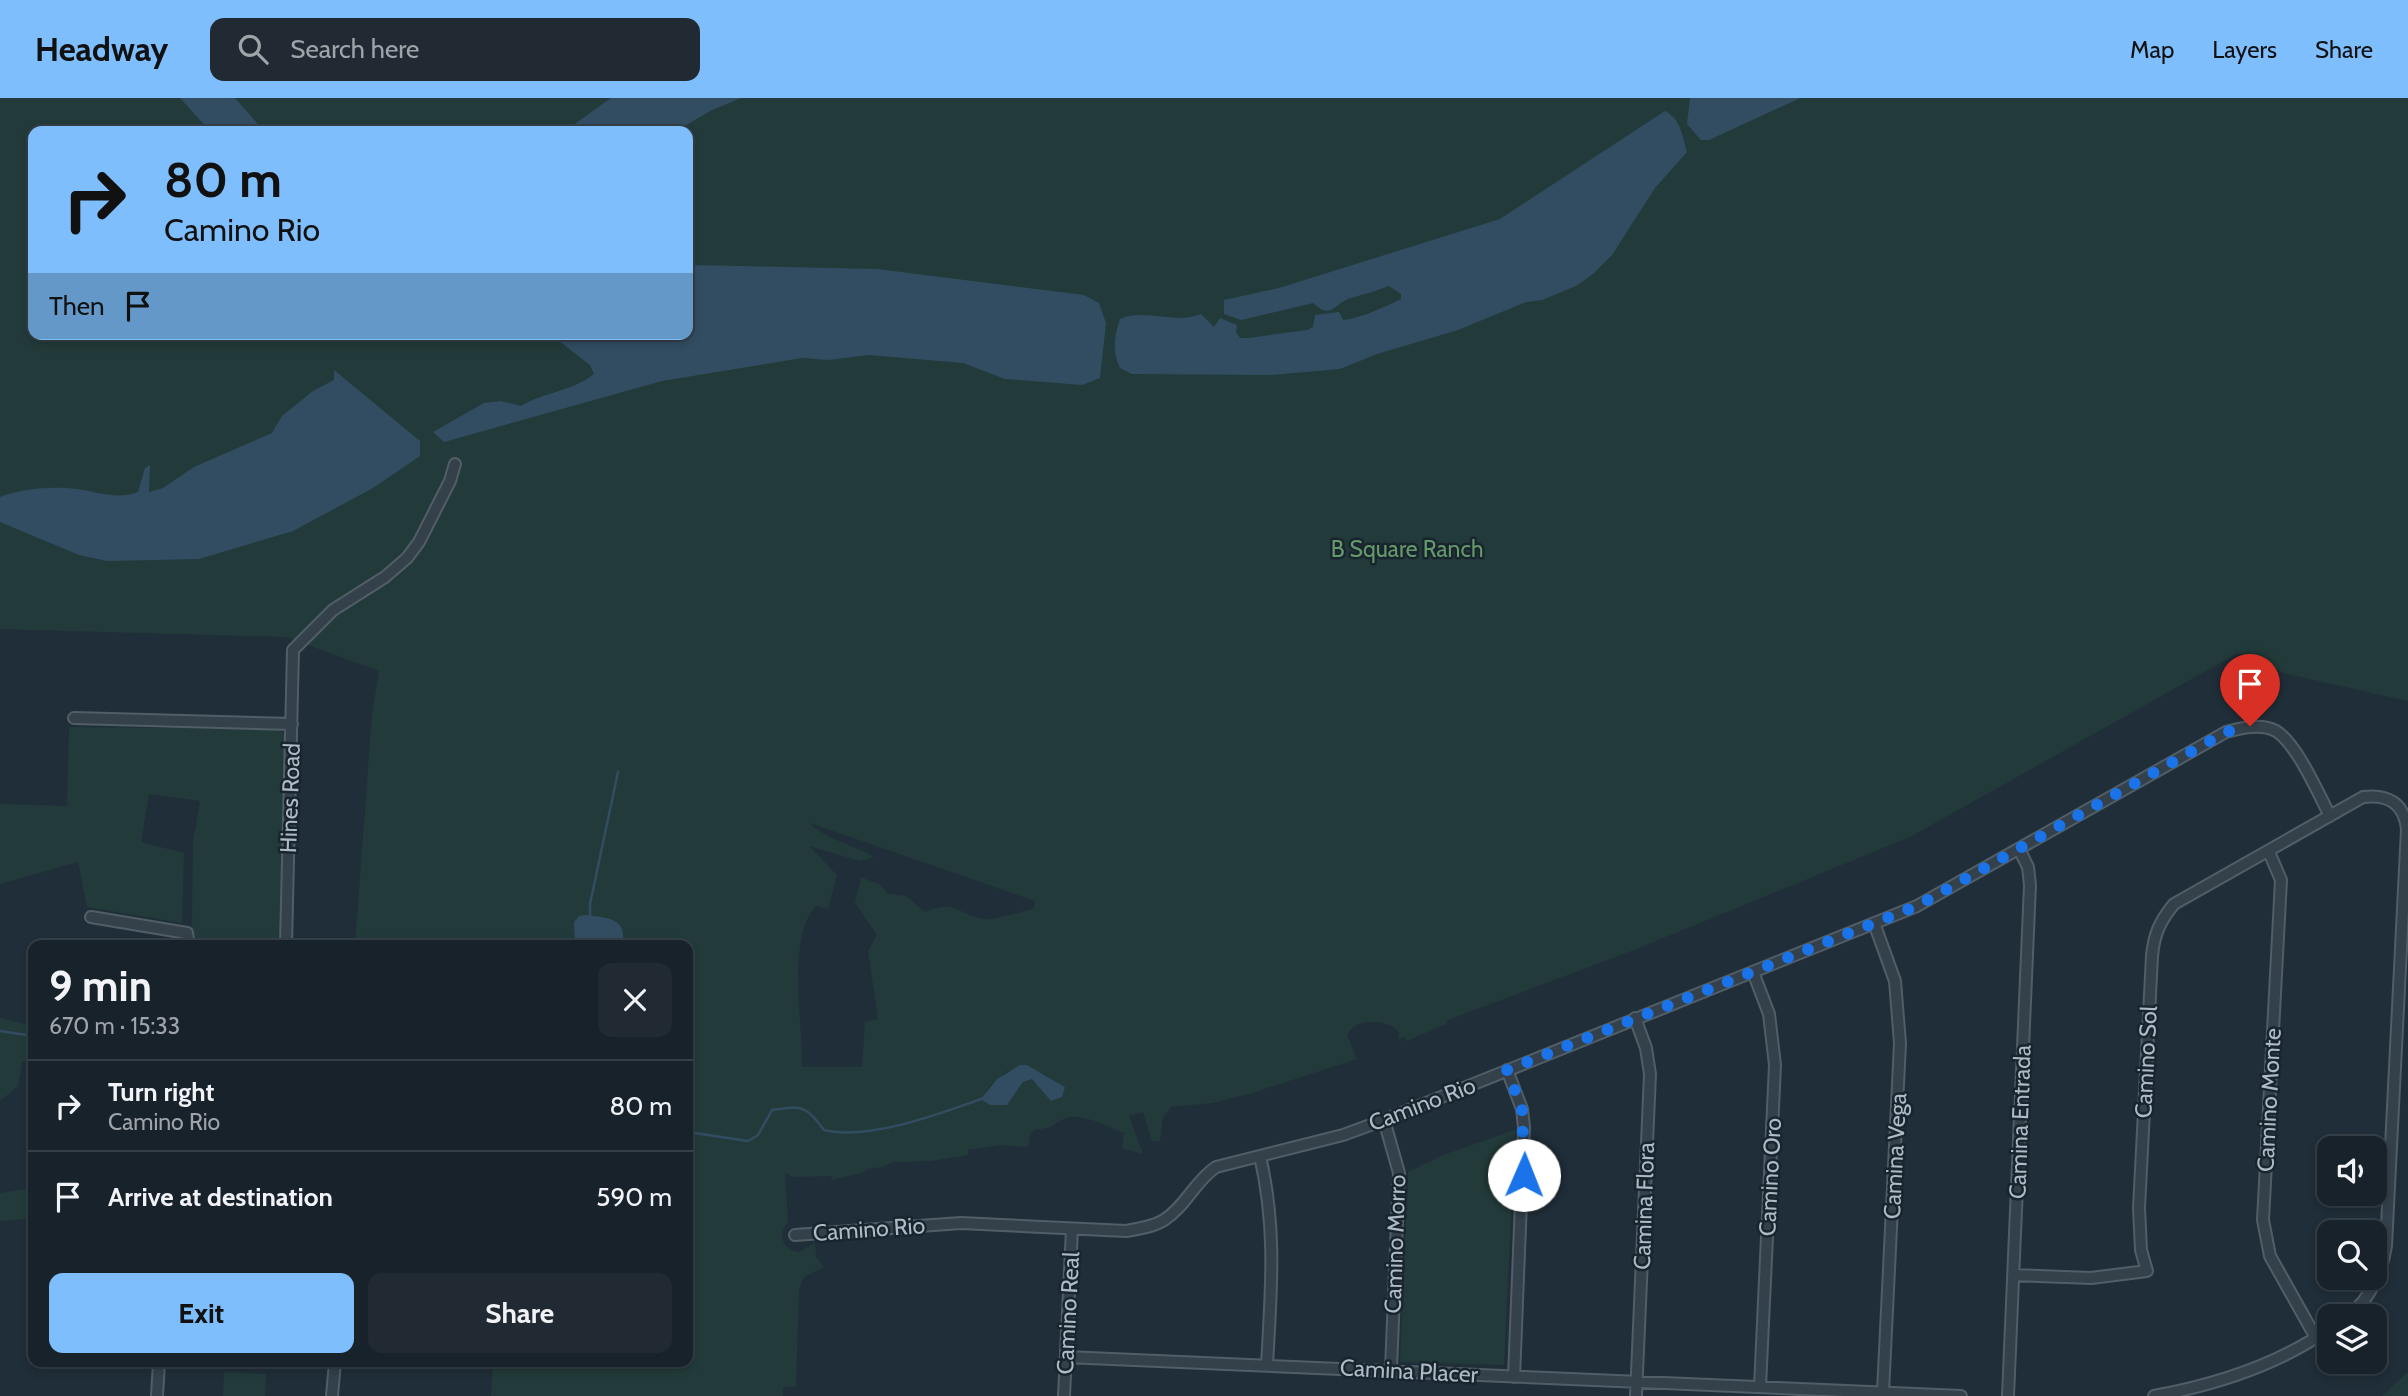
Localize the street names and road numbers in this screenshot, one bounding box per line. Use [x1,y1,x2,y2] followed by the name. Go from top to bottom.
[274,742,306,854] street label: Hines Road
[2129,1005,2163,1119] street label: Camino Sol
[2251,1027,2287,1173] street label: Camino Monte
[2003,1044,2037,1200] street label: Camina Entrada
[1365,1071,1479,1137] street label: Camino Rio
[1878,1092,1912,1220] street label: Camina Vega
[1753,1117,1787,1237] street label: Camino Oro
[1628,1142,1660,1270] street label: Camina Flora
[1379,1174,1411,1314] street label: Camino Morro
[812,1211,926,1247] street label: Camino Rio
[1051,1250,1085,1375] street label: Camino Real
[1339,1353,1479,1389] street label: Camina Placer

